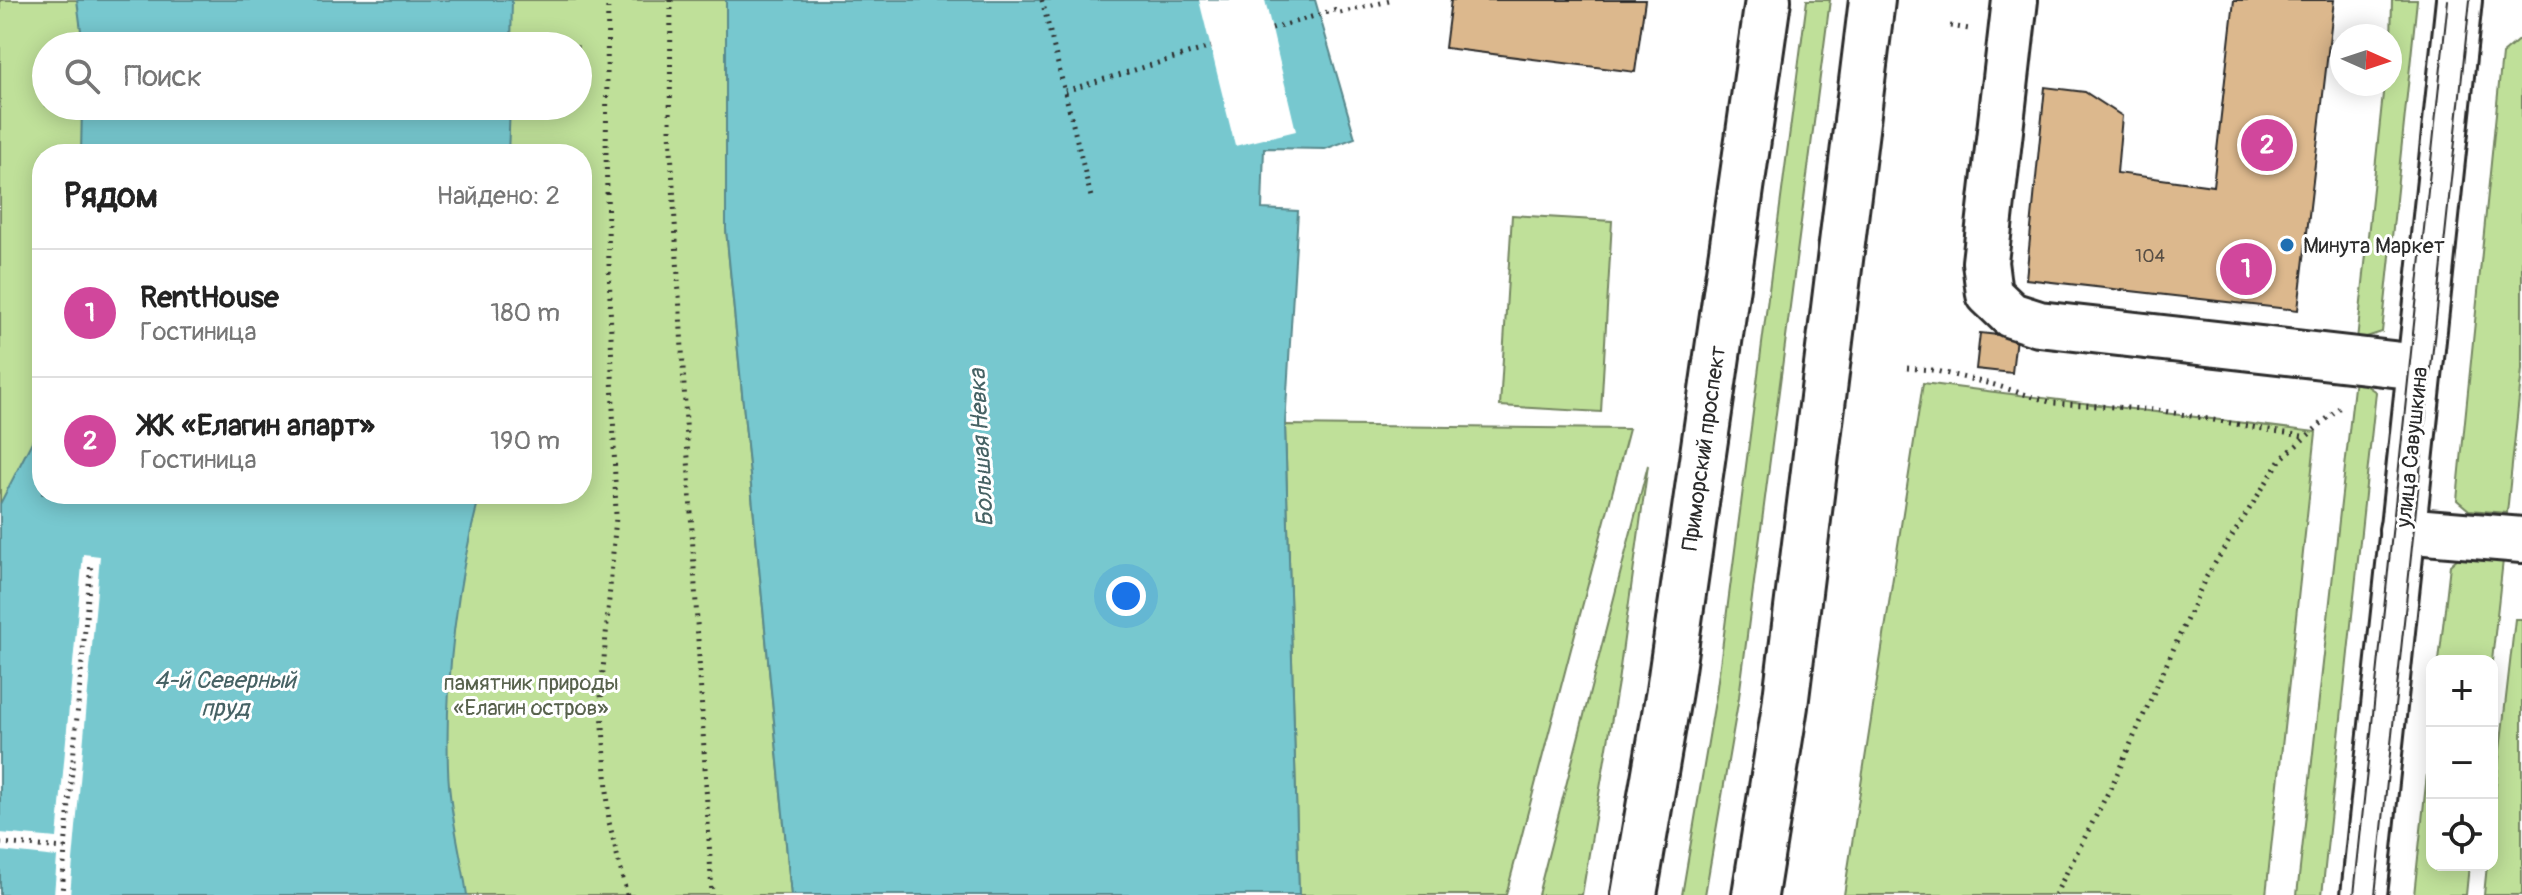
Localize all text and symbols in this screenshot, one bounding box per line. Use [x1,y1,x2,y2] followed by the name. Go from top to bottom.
[2330,24,2402,96] north arrow
[32,32,592,120] search box
[60,54,104,98] icon: search
[124,58,202,95] text: Поиск
[2241,115,2293,175] pin: 2
[64,175,158,218] text: Рядом
[436,180,560,212] text: Найдено: 2
[2303,232,2445,260] place label: Минута Маркет
[2278,236,2296,254] marker: Минута Маркет
[2220,239,2272,299] pin: 1
[2135,245,2165,268] house number: 104
[140,279,279,316] text: RentHouse
[85,297,95,329] text: 1
[490,297,560,329] text: 180 m
[140,316,257,348] text: Гостиница
[1676,344,1732,552] street label: Приморский проспект
[2390,365,2434,530] street label: улица Савушкина
[963,367,1000,528] water label: Большая Невка
[140,407,375,444] text: ЖК «Елагин апарт»
[83,425,97,457] text: 2
[490,425,560,457] text: 190 m
[140,444,257,476] text: Гостиница
[1106,576,1146,616] your location
[2426,655,2498,871] map controls
[2426,655,2498,727] button: +
[154,666,298,723] water label: 4-й Северный пруд
[443,669,619,722] park label: памятник природы «Елагин остров»
[2426,727,2498,799] button: −
[2426,799,2498,871] button: locate

